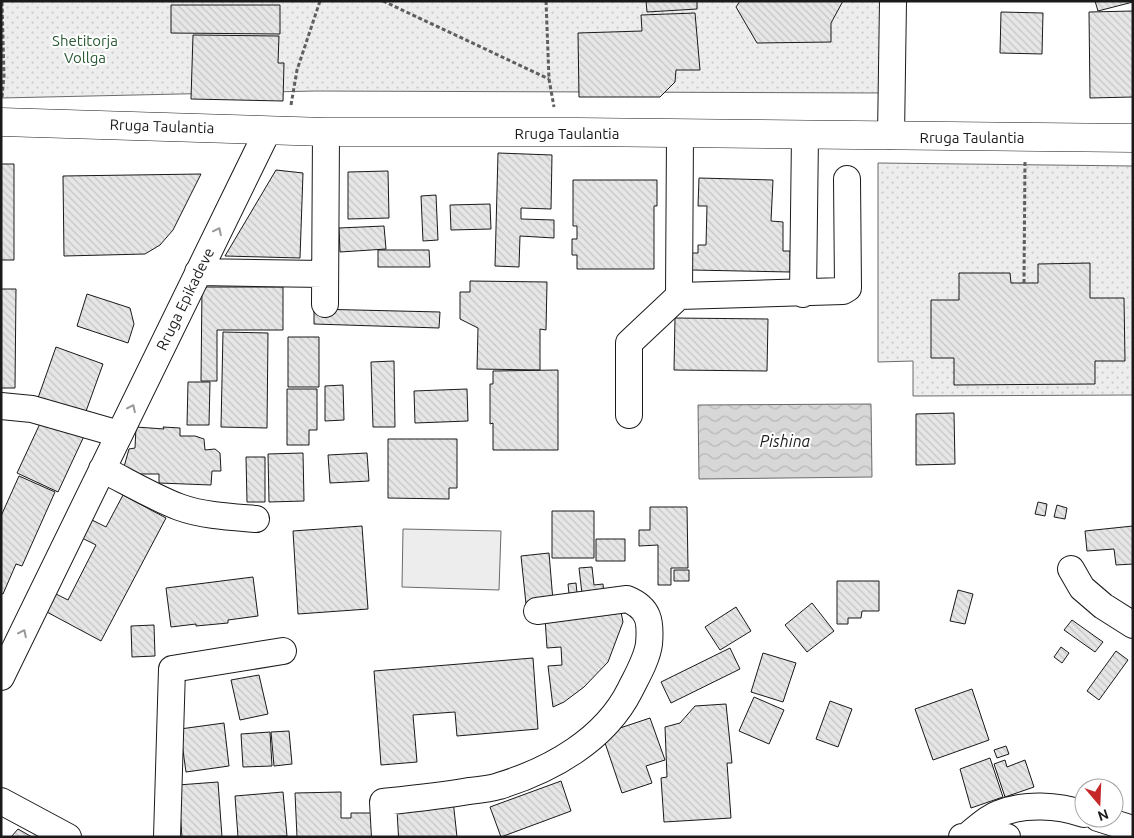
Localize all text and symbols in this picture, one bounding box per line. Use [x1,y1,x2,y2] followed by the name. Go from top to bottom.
[52,32,118,66] park label: Shetitorja Vollga
[109,116,215,136] street label: Rruga Taulantia
[515,125,619,142] street label: Rruga Taulantia
[920,129,1024,146] street label: Rruga Taulantia
[212,227,222,236] one-way arrow
[153,245,217,353] street label: Rruga Epikadeve
[126,404,136,413] one-way arrow
[760,432,811,450] water label: Pishina
[16,629,27,638] one-way arrow
[1074,778,1124,828] north arrow
[1096,806,1111,825] text: N

